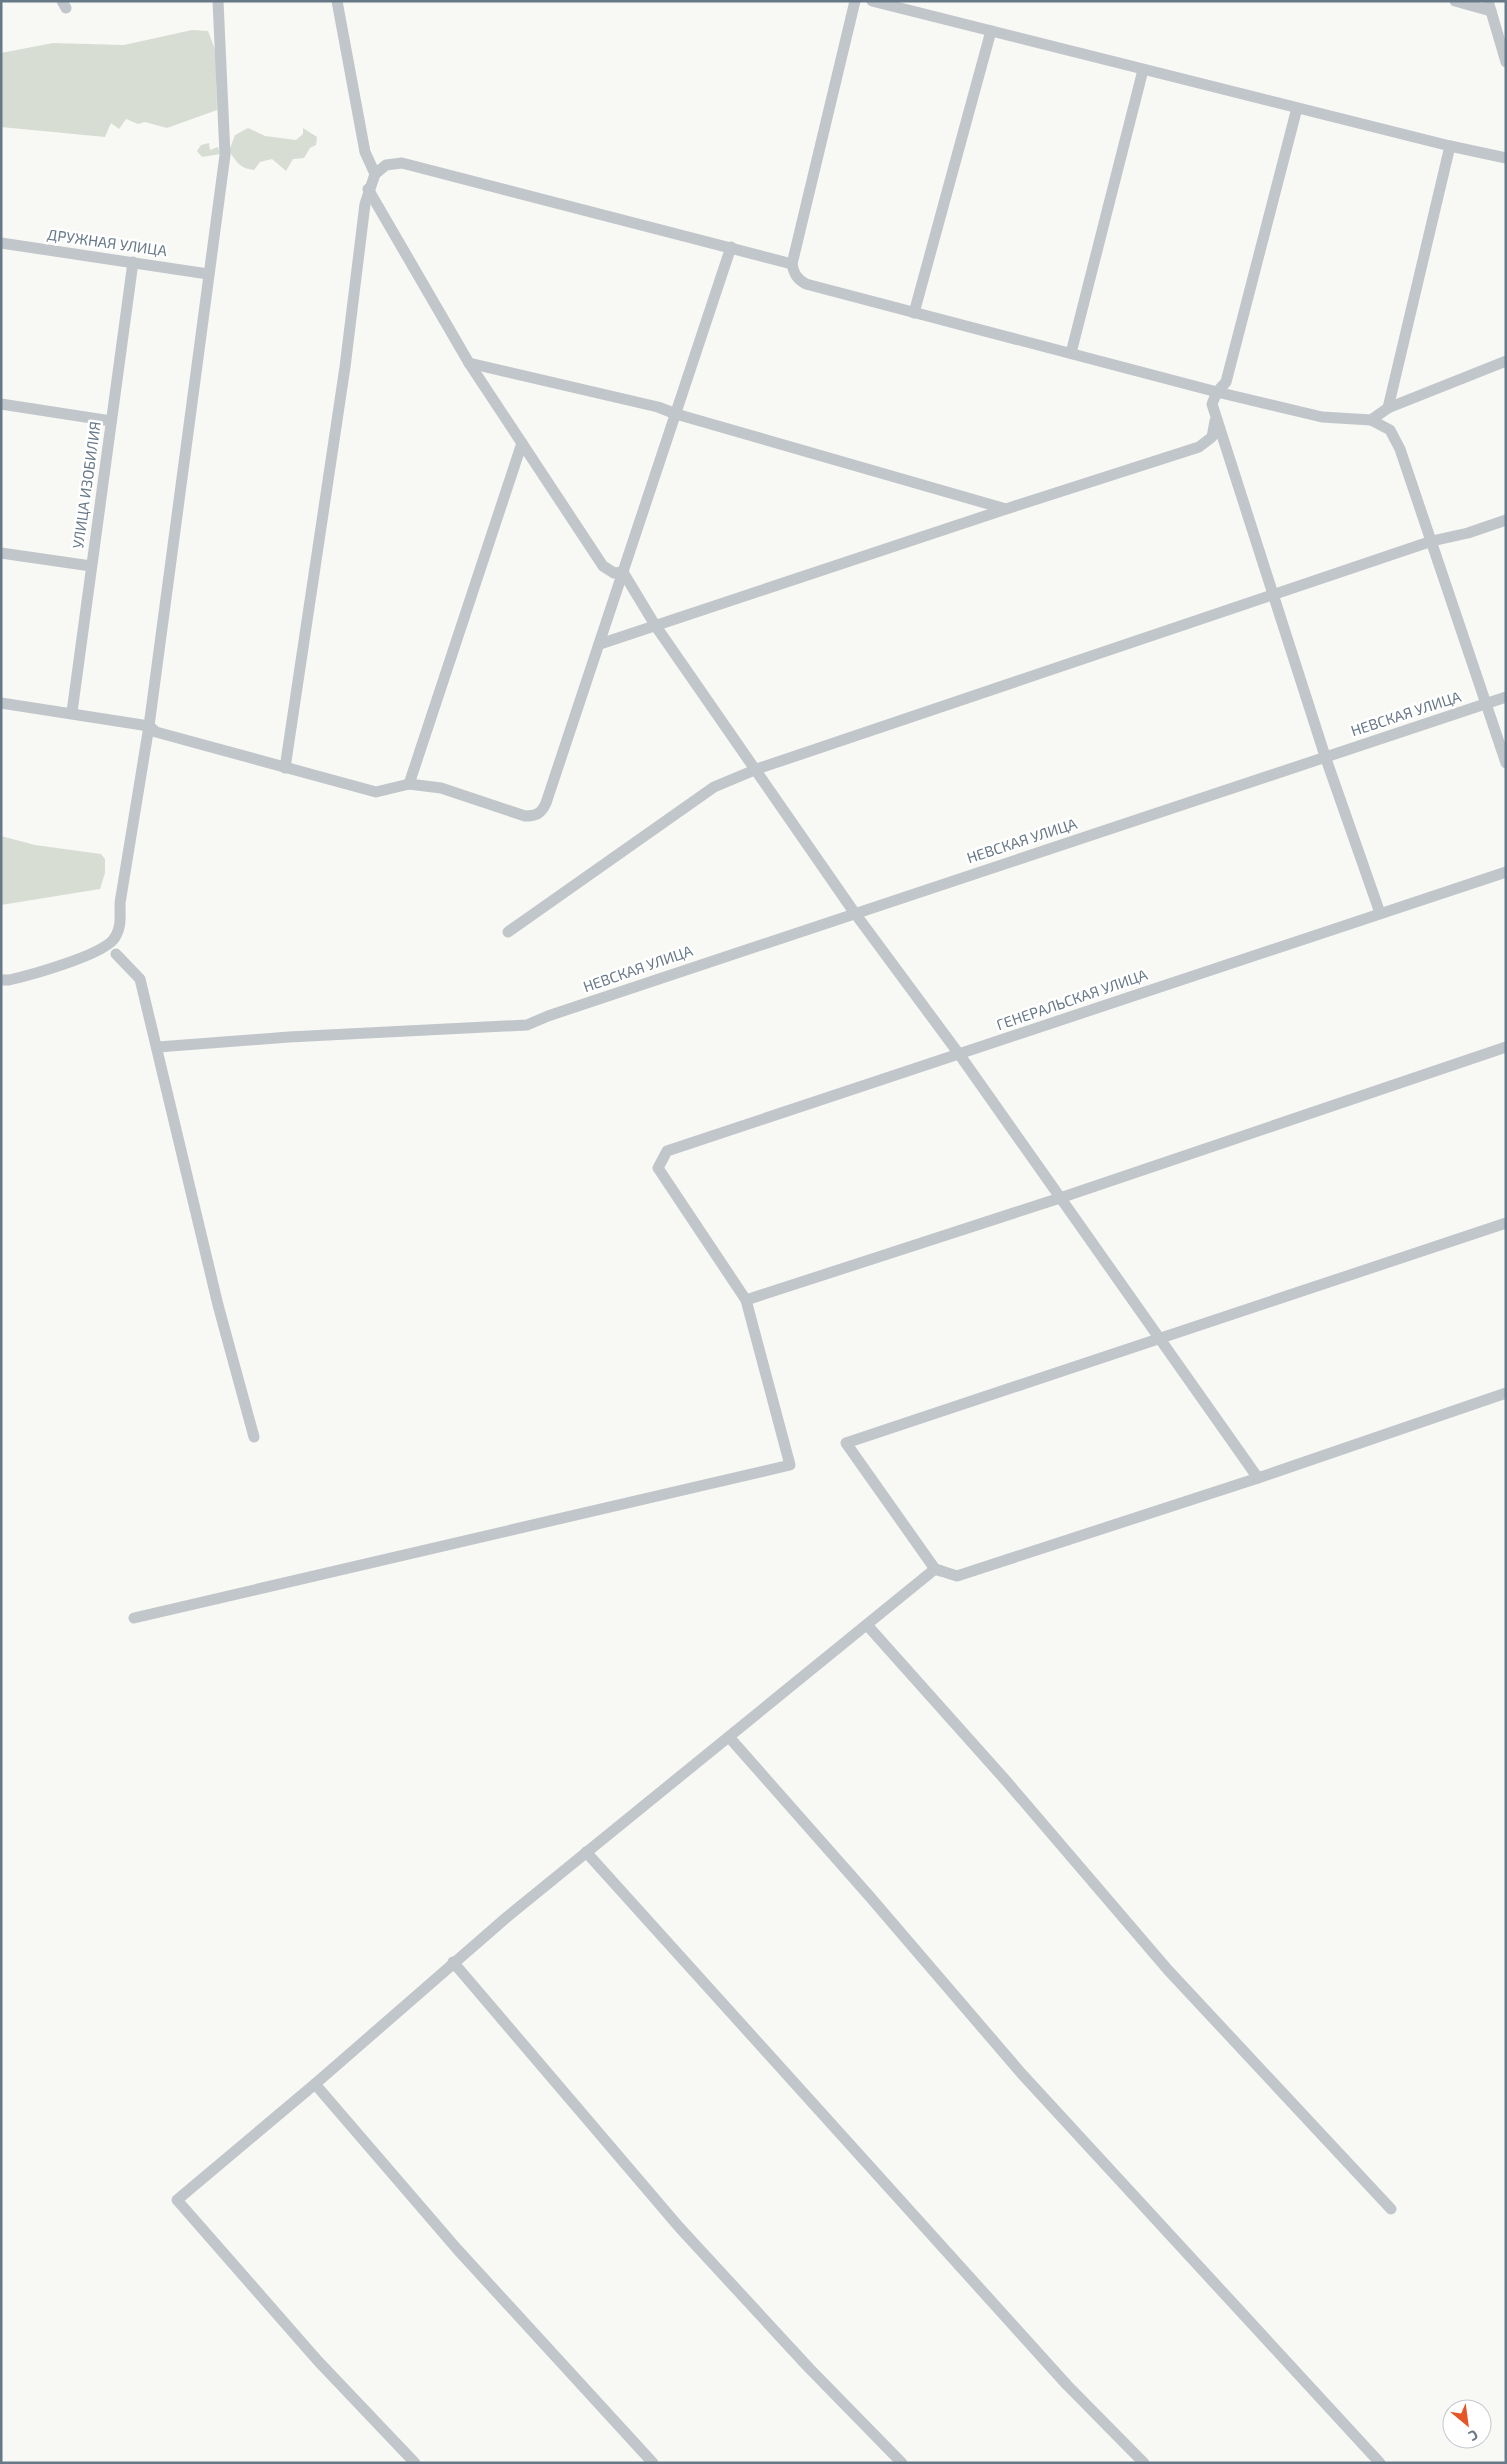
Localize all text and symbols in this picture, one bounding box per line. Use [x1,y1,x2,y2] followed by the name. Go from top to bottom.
[46,225,169,259] street label: ДРУЖНАЯ УЛИЦА
[68,420,104,550] street label: УЛИЦА ИЗОБИЛИЯ
[1348,687,1464,739] street label: НЕВСКАЯ УЛИЦА
[964,814,1080,866] street label: НЕВСКАЯ УЛИЦА
[580,941,695,995] street label: НЕВСКАЯ УЛИЦА
[994,965,1150,1033] street label: ГЕНЕРАЛЬСКАЯ УЛИЦА
[1442,2399,1492,2449] north arrow
[1466,2426,1481,2445] text: С

